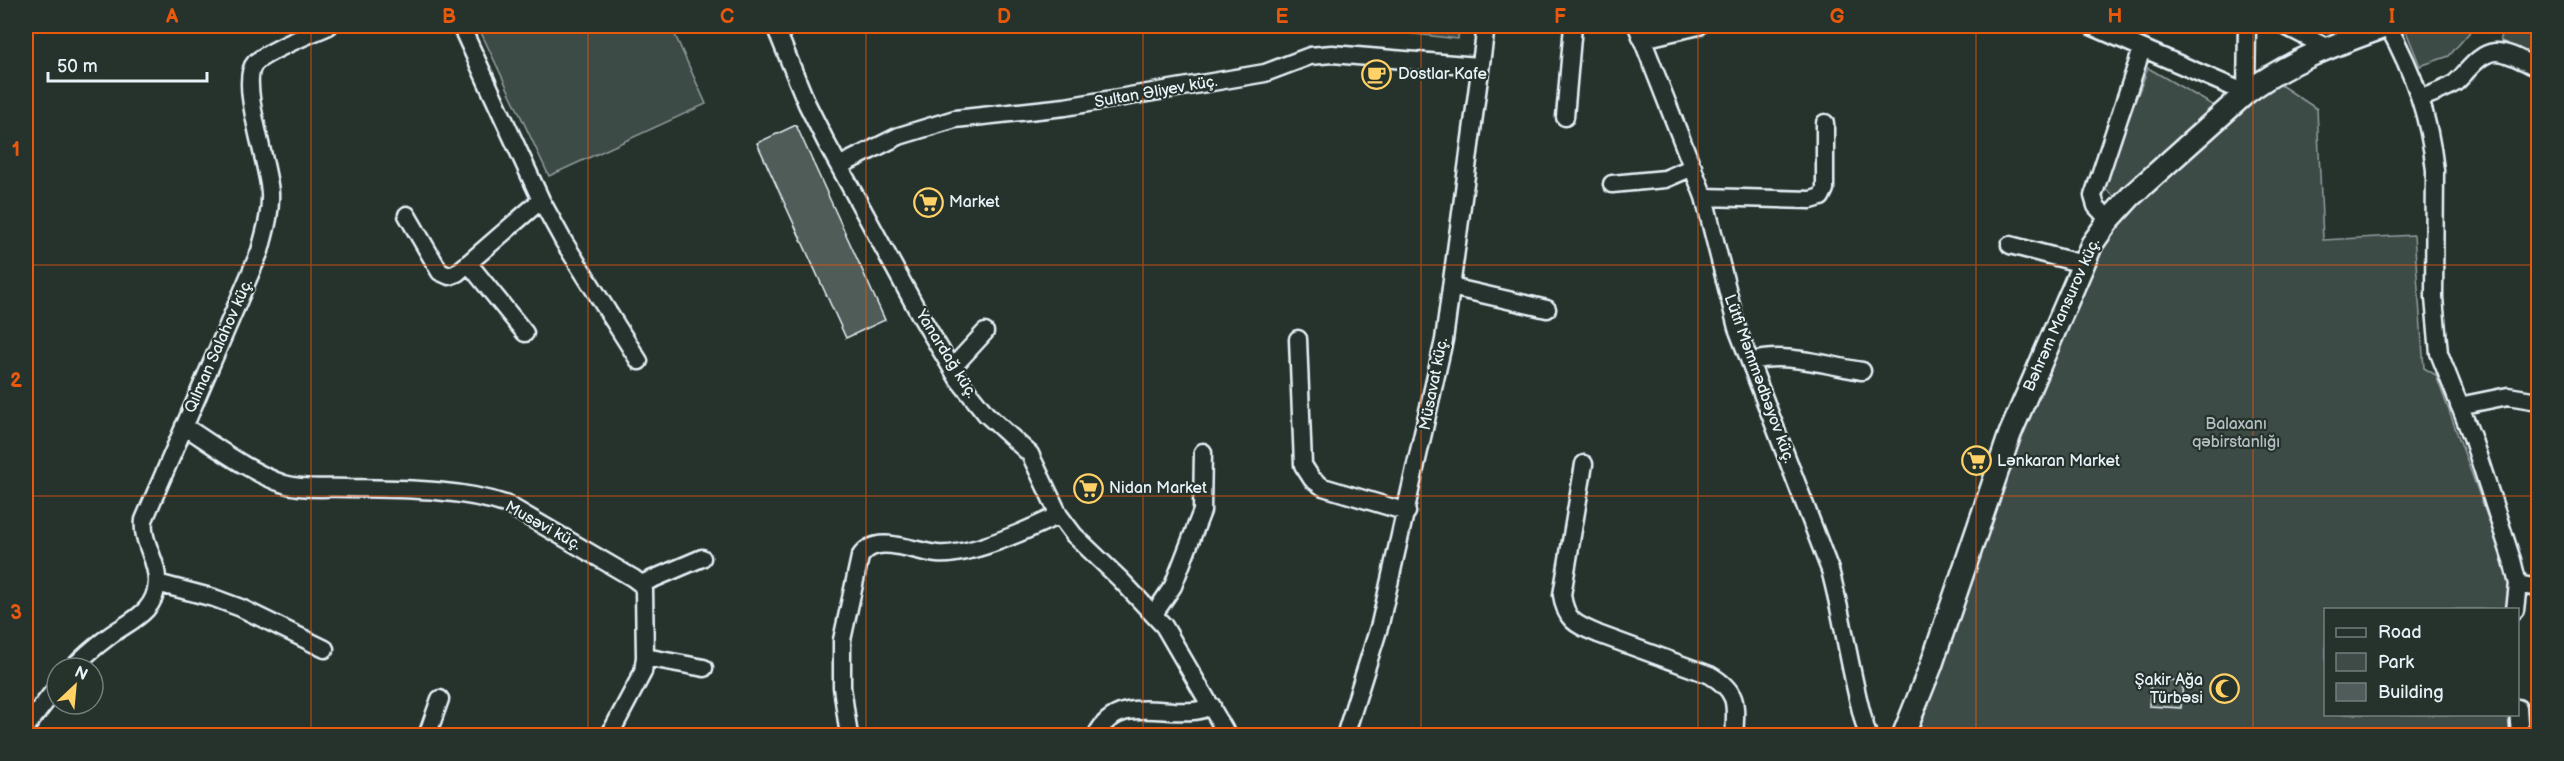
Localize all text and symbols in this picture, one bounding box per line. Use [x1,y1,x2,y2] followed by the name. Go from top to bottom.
[165,5,179,29] text: A
[442,5,456,29] text: B
[720,5,734,29] text: C
[997,5,1011,29] text: D
[1276,5,1289,29] text: E
[1554,5,1566,29] text: F
[1830,5,1845,29] text: G
[2108,5,2122,29] text: H
[2389,5,2395,29] text: I
[48,45,207,83] scale bar
[57,56,98,77] text: 50 m
[1361,58,1393,90] cafe icon: Dostlar Kafe
[1398,65,1488,84] place label: Dostlar Kafe
[1093,72,1219,112] street label: Sultan Əliyev küç.
[12,138,20,162] text: 1
[912,186,944,218] supermarket icon: Market
[949,193,1000,212] place label: Market
[2020,235,2104,395] street label: Bəhrəm Mansurov küç.
[181,276,257,416] street label: Qılman Salahov küç.
[1720,292,1798,466] street label: Lütfi Məmmədbəyov küç.
[911,305,981,402] street label: Yanardağ küç.
[1416,336,1452,432] street label: Müsavat küç.
[10,369,22,393] text: 2
[2192,415,2280,452] park label: Balaxanı qəbirstanlığı
[1960,445,1992,477] supermarket icon: Lənkaran Market
[1997,452,2120,471] place label: Lənkaran Market
[1072,472,1104,504] supermarket icon: Nidan Market
[1109,479,1207,498] place label: Nidan Market
[502,497,584,555] street label: Musəvi küç.
[10,601,22,625] text: 3
[2324,608,2519,716] legend
[2378,622,2422,643] text: Road
[2378,652,2414,673] text: Park
[45,656,105,716] north arrow
[71,663,90,685] text: N
[2135,671,2203,708] place label: Şakir Ağa Türbəsi
[2208,673,2240,705] mosque icon: Şakir Ağa Türbəsi
[2378,682,2444,703] text: Building

